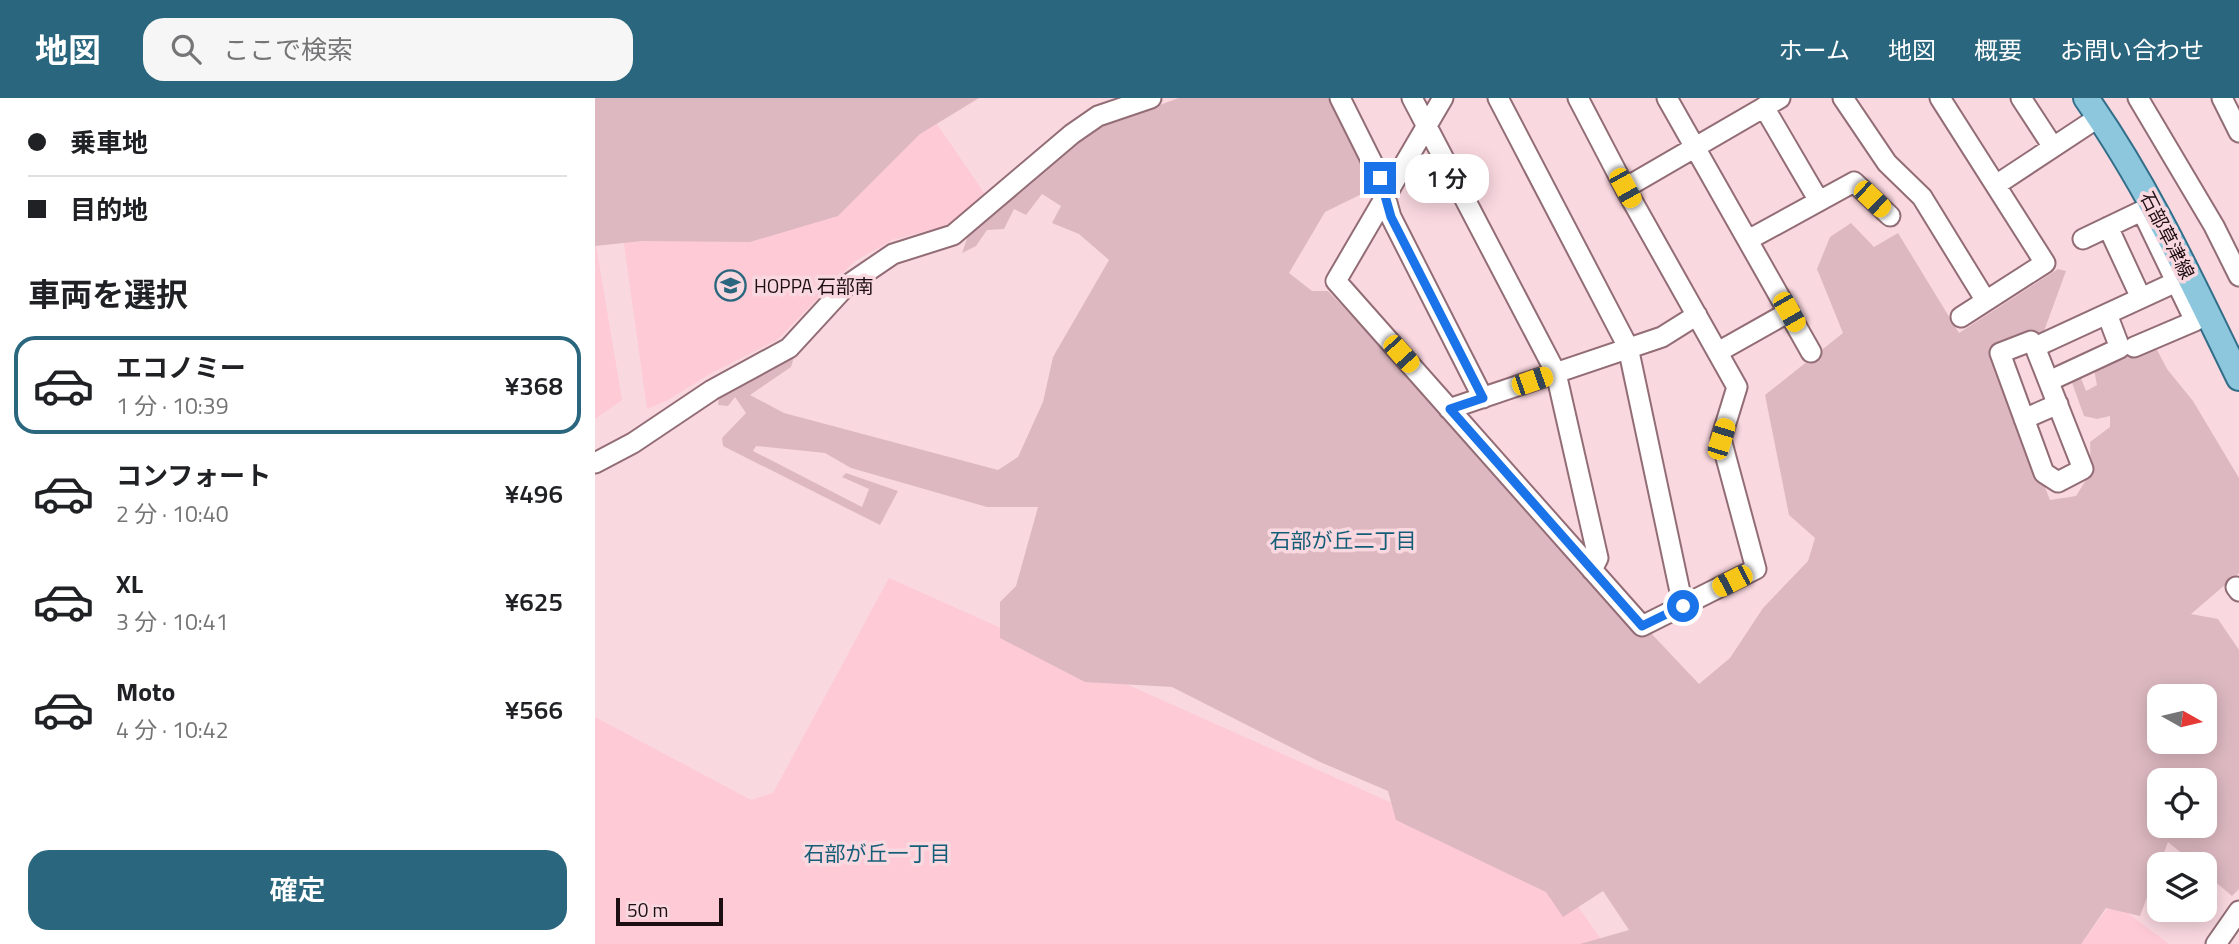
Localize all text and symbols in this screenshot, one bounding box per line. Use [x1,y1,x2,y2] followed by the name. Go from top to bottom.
[143,18,633,81] search box
[35,25,101,75] text: 地図
[167,30,205,68] icon: search
[223,30,353,69] text: ここで検索
[1779,32,1850,68] text: ホーム
[1888,32,1936,68] text: 地図
[1974,32,2022,68] text: 概要
[2060,32,2204,68] text: お問い合わせ
[70,123,148,162] text: 乗車地
[1405,154,1489,202] callout: 1 分
[1427,161,1467,196] text: 1 分
[1364,162,1396,194] route end
[1606,165,1645,211] car
[1850,177,1895,221] car
[2134,186,2202,284] street label: 石部草津線
[70,190,148,229] text: 目的地
[714,268,748,302] school or university icon: HOPPA 石部南
[28,270,188,318] text: 車両を選択
[754,271,874,300] place label: HOPPA 石部南
[1770,289,1809,335] car
[1380,331,1423,377] car
[116,348,246,387] text: エコノミー
[32,354,95,417] icon: car
[1509,364,1556,398] car
[505,366,563,405] text: ¥368
[116,388,229,423] text: 1 分 · 10:39
[1705,416,1738,462] car
[116,456,271,495] text: コンフォート
[32,462,95,525] icon: car
[505,474,563,513] text: ¥496
[116,496,229,531] text: 2 分 · 10:40
[1270,524,1417,556] district label: 石部が丘二丁目
[1709,562,1756,600] car
[116,564,143,603] text: XL
[32,570,95,633] icon: car
[505,582,563,621] text: ¥625
[1667,590,1699,622] route start
[116,604,229,639] text: 3 分 · 10:41
[116,672,175,711] text: Moto
[32,678,95,741] icon: car
[2147,684,2217,754] north arrow
[2147,684,2217,922] map controls
[505,690,563,729] text: ¥566
[116,712,229,747] text: 4 分 · 10:42
[2147,768,2217,838] button: locate
[804,837,951,869] district label: 石部が丘一丁目
[28,850,567,930] button: 確定
[2147,852,2217,922] button: layers
[616,895,723,927] scale bar
[627,895,668,924] text: 50 m

